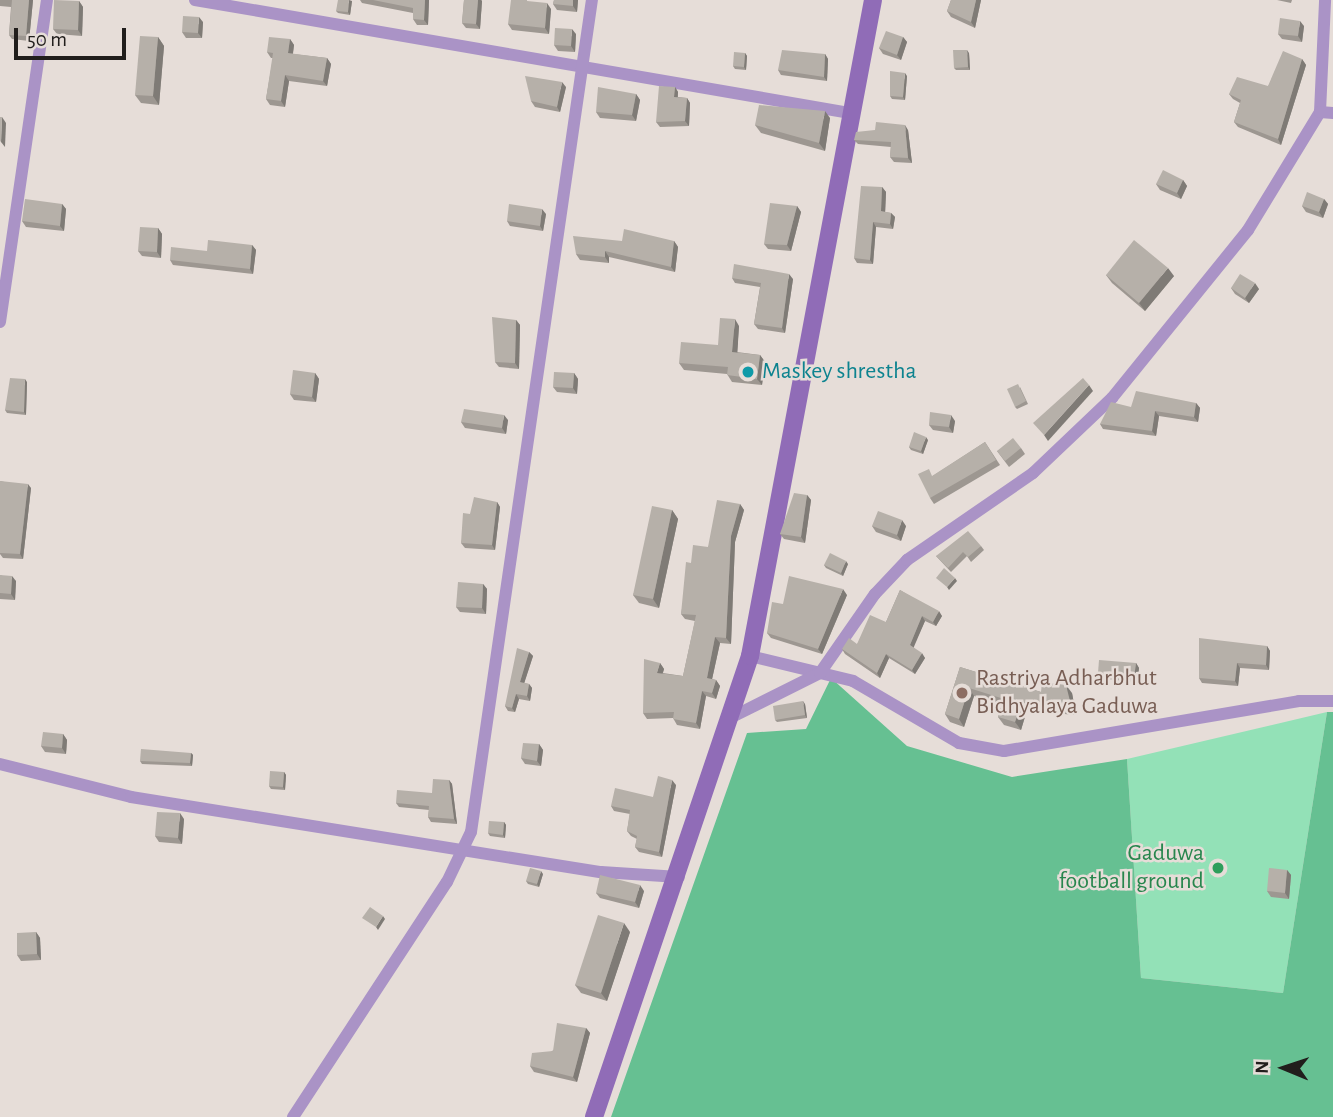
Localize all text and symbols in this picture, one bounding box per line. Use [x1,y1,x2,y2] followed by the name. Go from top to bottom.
[18,14,130,58] scale bar
[27,29,67,50] text: 50 m
[762,358,917,386] place label: Maskey shrestha
[740,364,756,380] marker: Maskey shrestha
[976,665,1158,721] place label: Rastriya Adharbhut Bidhyalaya Gaduwa
[954,685,970,701] marker: Rastriya Adharbhut Bidhyalaya Gaduwa
[1059,840,1204,896] place label: Gaduwa football ground
[1210,860,1226,876] marker: Gaduwa football ground
[1249,1033,1319,1103] north arrow
[1253,1060,1272,1074] text: N

